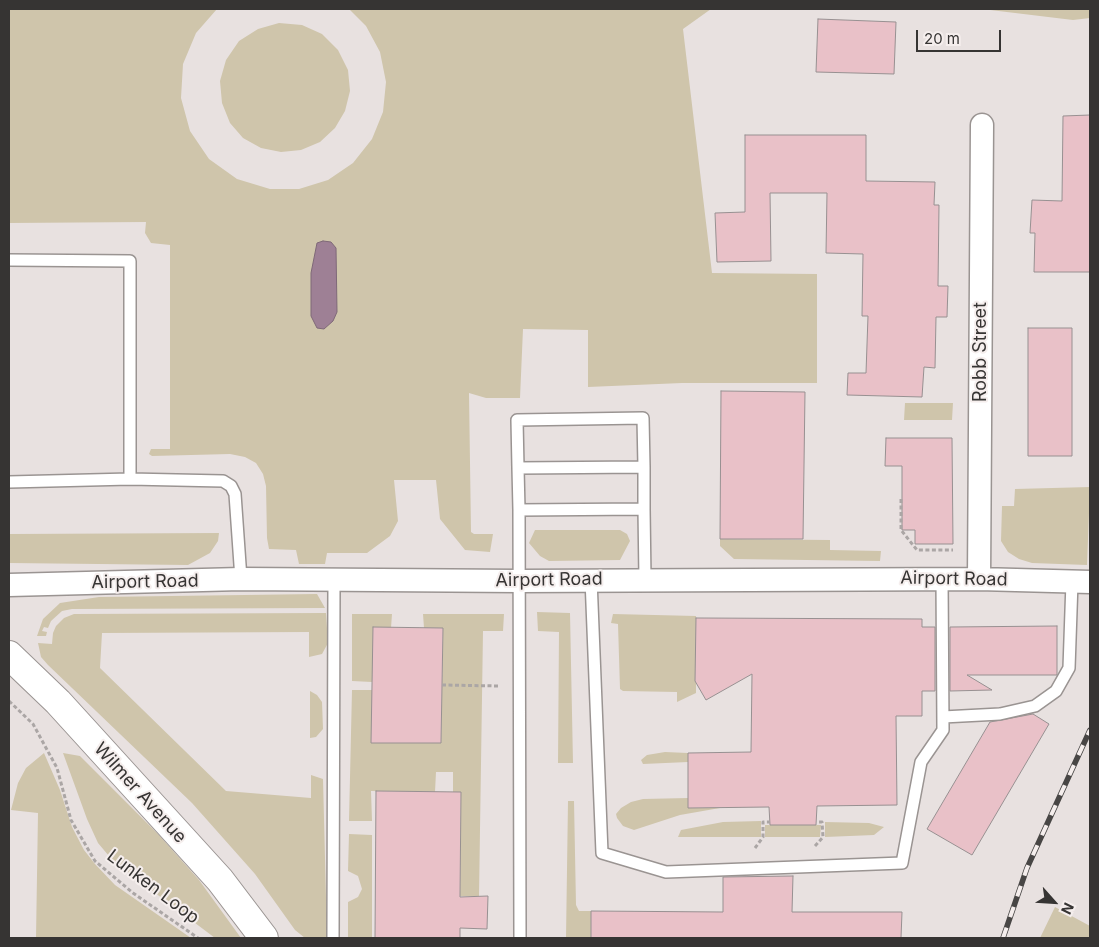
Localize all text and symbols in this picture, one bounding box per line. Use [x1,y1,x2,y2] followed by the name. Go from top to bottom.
[919,20,1004,52] scale bar
[924,29,960,48] text: 20 m
[970,302,992,402] street label: Robb Street
[900,567,1008,591] street label: Airport Road
[495,568,603,592] street label: Airport Road
[91,570,199,594] street label: Airport Road
[89,738,191,848] street label: Wilmer Avenue
[103,845,203,929] street label: Lunken Loop
[1029,877,1079,927] north arrow
[1058,900,1078,917] text: N

